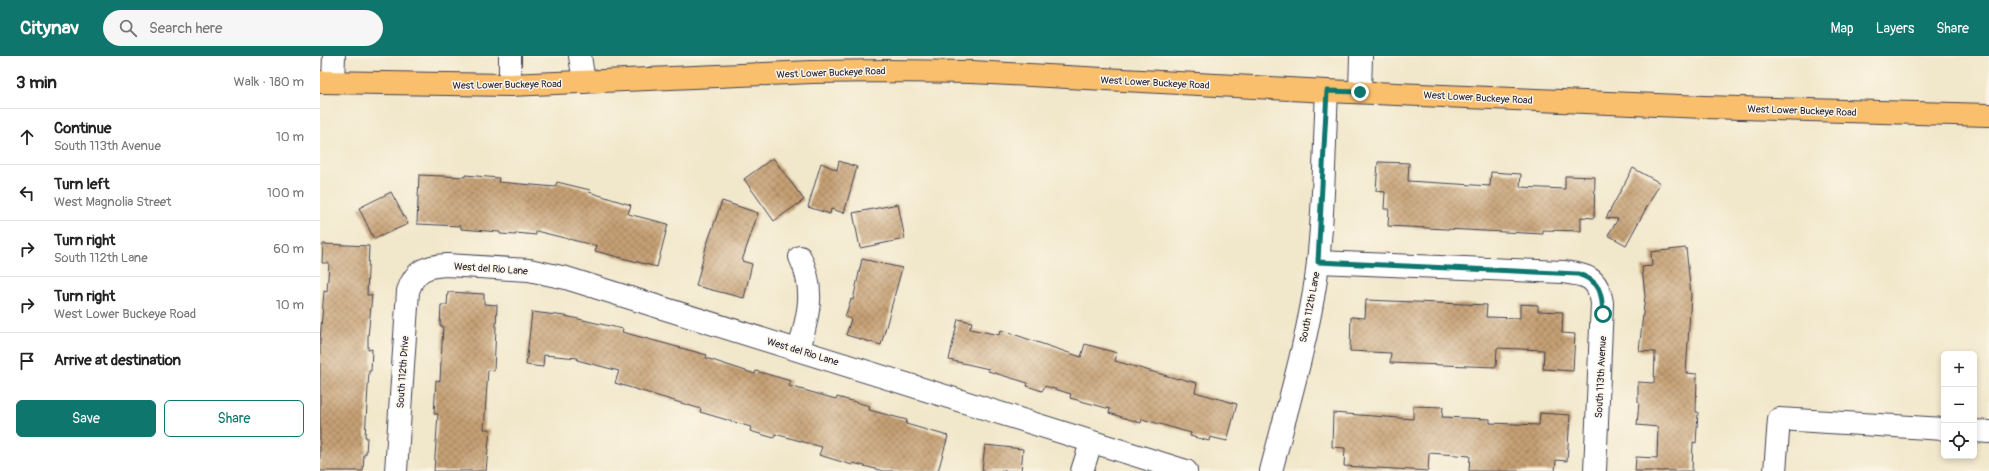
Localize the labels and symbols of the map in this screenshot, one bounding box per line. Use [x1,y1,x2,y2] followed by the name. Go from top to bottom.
[776,65,886,81] street label: West Lower Buckeye Road
[1100,74,1210,92] street label: West Lower Buckeye Road
[452,78,562,92] street label: West Lower Buckeye Road
[1351,83,1369,101] route end
[1423,89,1533,107] street label: West Lower Buckeye Road
[1747,103,1857,119] street label: West Lower Buckeye Road
[453,260,528,278] street label: West del Rio Lane
[1297,271,1323,344] street label: South 112th Lane
[1594,305,1612,323] route start
[394,335,412,409] street label: South 112th Drive
[765,335,840,369] street label: West del Rio Lane
[1593,336,1609,418] street label: South 113th Avenue

